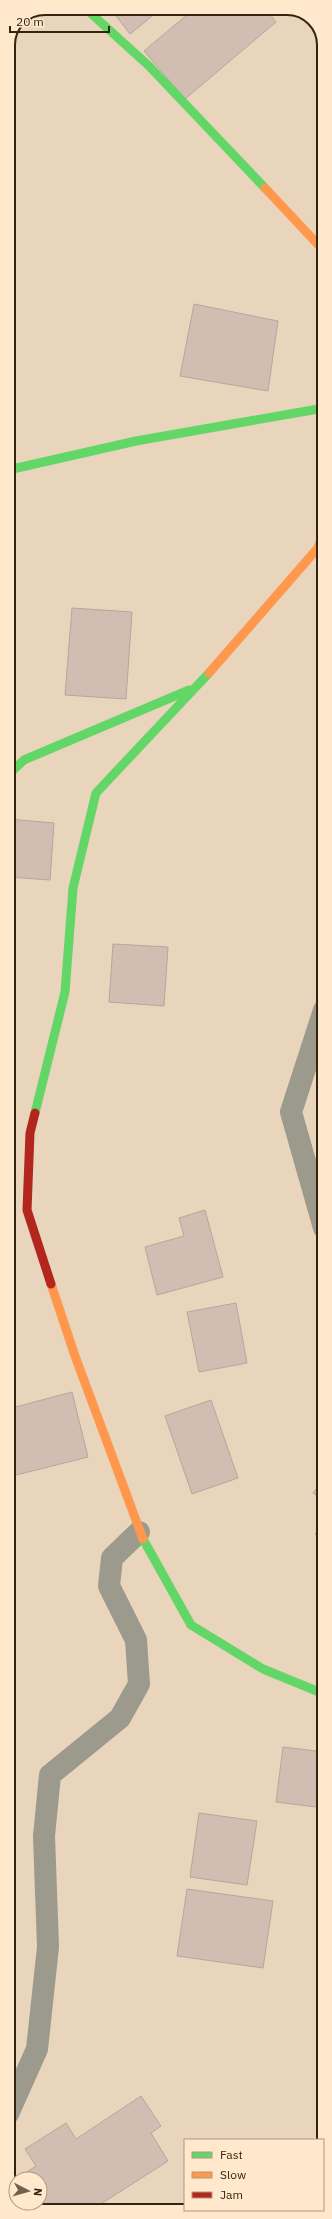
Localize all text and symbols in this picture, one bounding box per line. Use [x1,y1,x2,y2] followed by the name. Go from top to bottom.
[10,8,109,34] scale bar
[16,14,44,29] text: 20 m
[184,2139,324,2211] legend
[220,2147,243,2162] text: Fast
[220,2167,246,2182] text: Slow
[8,2171,48,2211] north arrow
[31,2187,45,2197] text: N
[220,2187,243,2202] text: Jam

